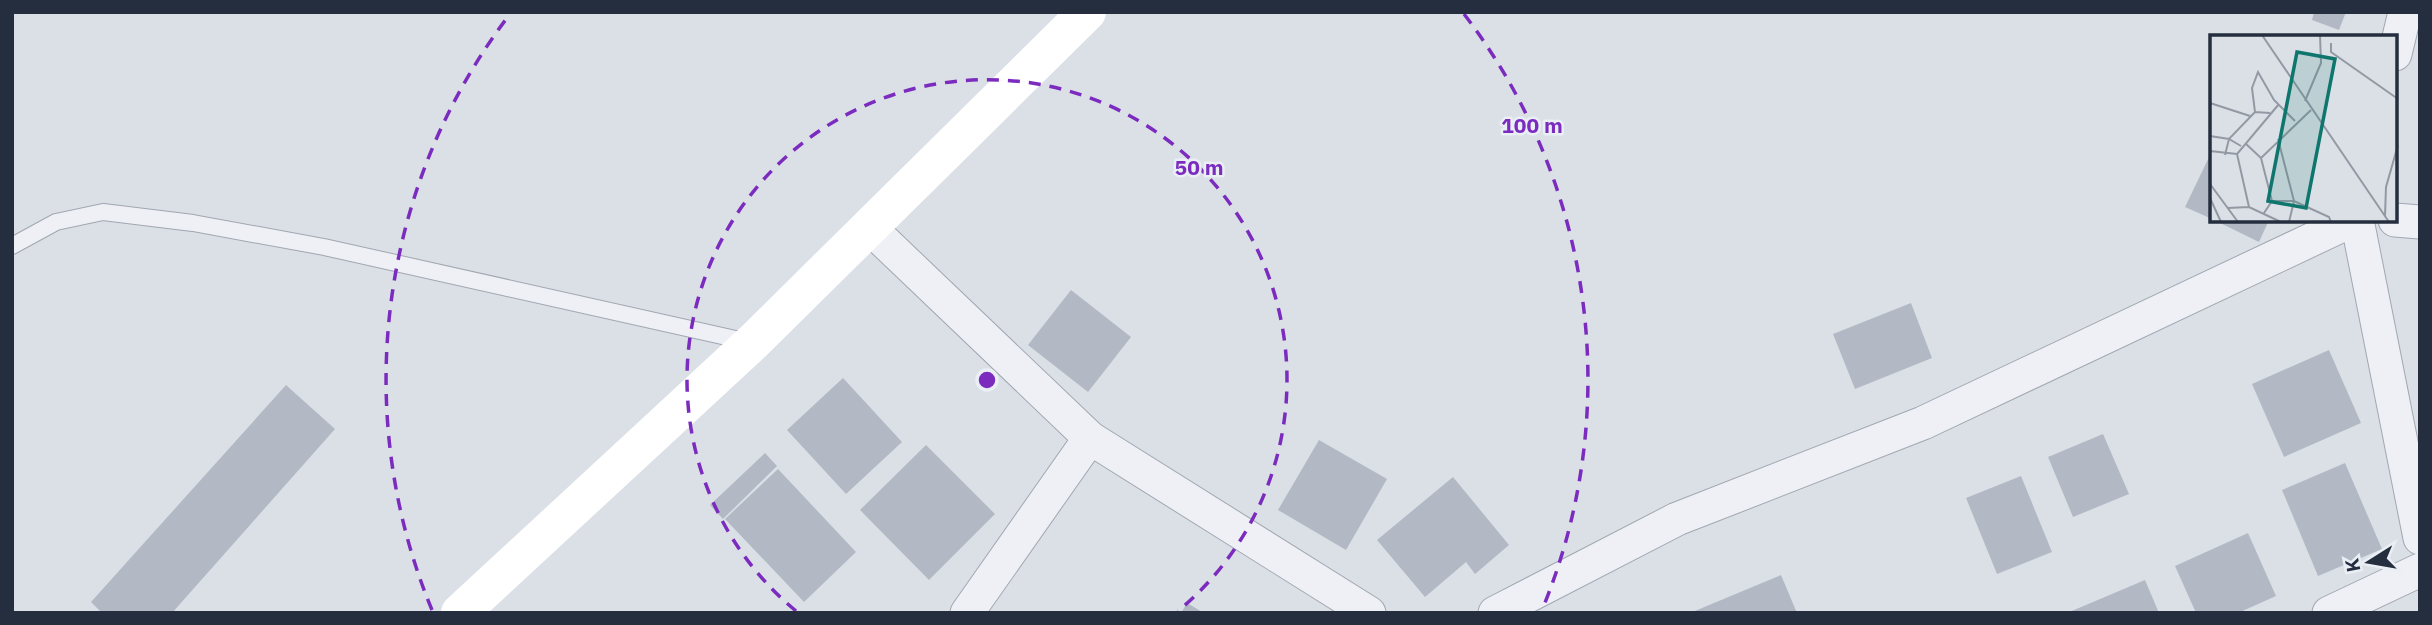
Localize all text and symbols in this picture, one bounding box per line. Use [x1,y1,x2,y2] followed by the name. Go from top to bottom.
[2210,35,2397,222] inset map
[1501,111,1563,139] text: 100 m
[1175,153,1223,181] text: 50 m
[975,368,999,392] centre of rings
[2334,527,2404,597] north arrow
[2339,556,2365,574] text: K

